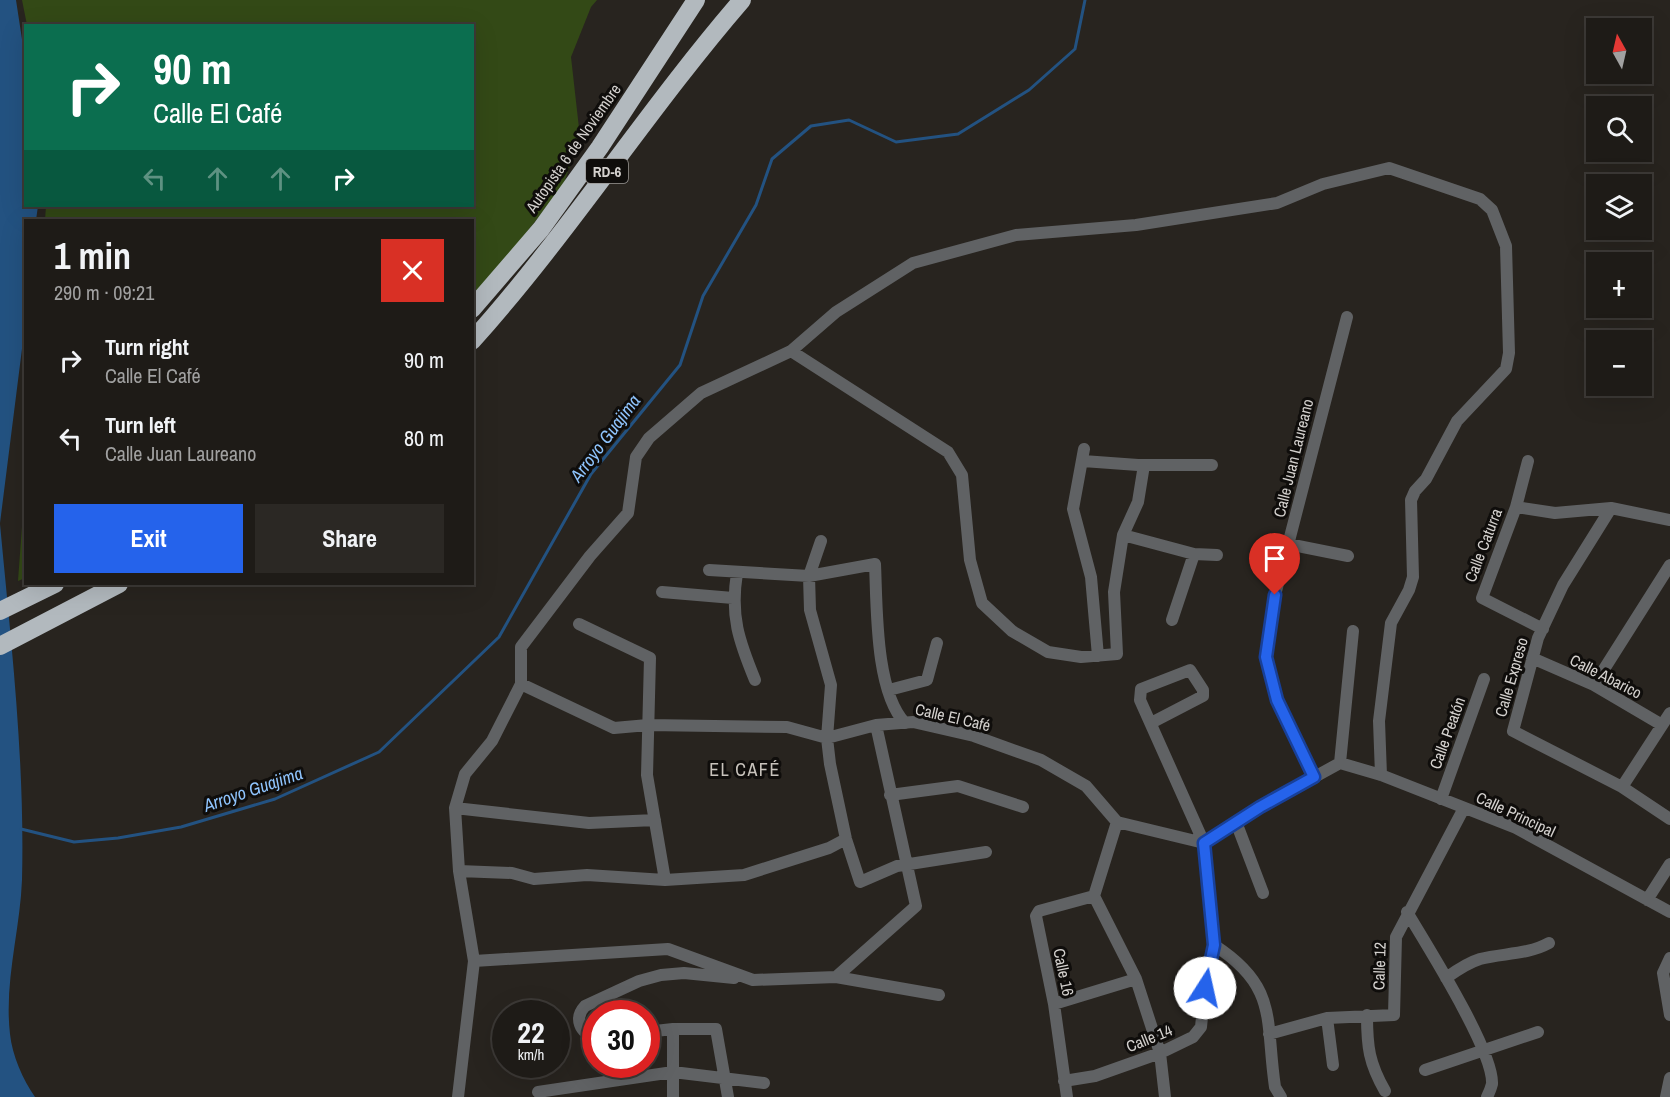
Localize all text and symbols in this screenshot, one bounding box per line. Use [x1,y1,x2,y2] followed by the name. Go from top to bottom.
[1586,18,1652,84] north arrow
[1586,18,1652,396] map controls
[153,41,232,97] text: 90 m
[54,48,132,126] icon: right
[520,79,626,218] street label: Autopista 6 de Noviembre
[153,95,282,131] text: Calle El Café
[1586,96,1652,162] button: search
[586,159,628,183] road number: RD-6
[138,162,171,195] icon: left
[201,162,234,195] icon: ahead
[264,162,297,195] icon: ahead
[327,162,360,195] icon: right
[1586,174,1652,240] button: layers
[54,232,131,280] text: 1 min
[381,239,444,302] button: close
[1586,252,1652,318] button: +
[54,279,154,306] text: 290 m · 09:21
[1586,330,1652,396] button: −
[105,332,189,362] text: Turn right
[54,344,87,377] icon: right
[404,345,444,375] text: 90 m
[105,362,201,389] text: Calle El Café
[563,389,646,488] water label: Arroyo Guajima
[1268,397,1318,519] street label: Calle Juan Laureano
[105,410,176,440] text: Turn left
[54,422,87,455] icon: left
[404,423,444,453] text: 80 m
[105,440,256,467] text: Calle Juan Laureano
[54,504,243,573] button: Exit
[255,504,444,573] button: Share
[1459,504,1507,585] street label: Calle Caturra
[1249,533,1300,595] pin
[1258,542,1291,575] icon: arrive
[1489,635,1533,719] street label: Calle Expreso
[1566,648,1646,704] street label: Calle Abarico
[1424,694,1470,772] street label: Calle Peatón
[913,698,993,736] street label: Calle El Café
[709,757,781,782] district label: EL CAFÉ
[199,760,306,818] water label: Arroyo Guajima
[1473,786,1559,842] street label: Calle Principal
[1367,942,1391,990] street label: Calle 12
[1048,946,1080,998] street label: Calle 16
[1173,956,1237,1020] position arrow
[582,1000,660,1078] speed limit sign: 30
[517,1012,545,1052] text: 22
[1123,1019,1175,1057] street label: Calle 14
[518,1044,544,1065] text: km/h

